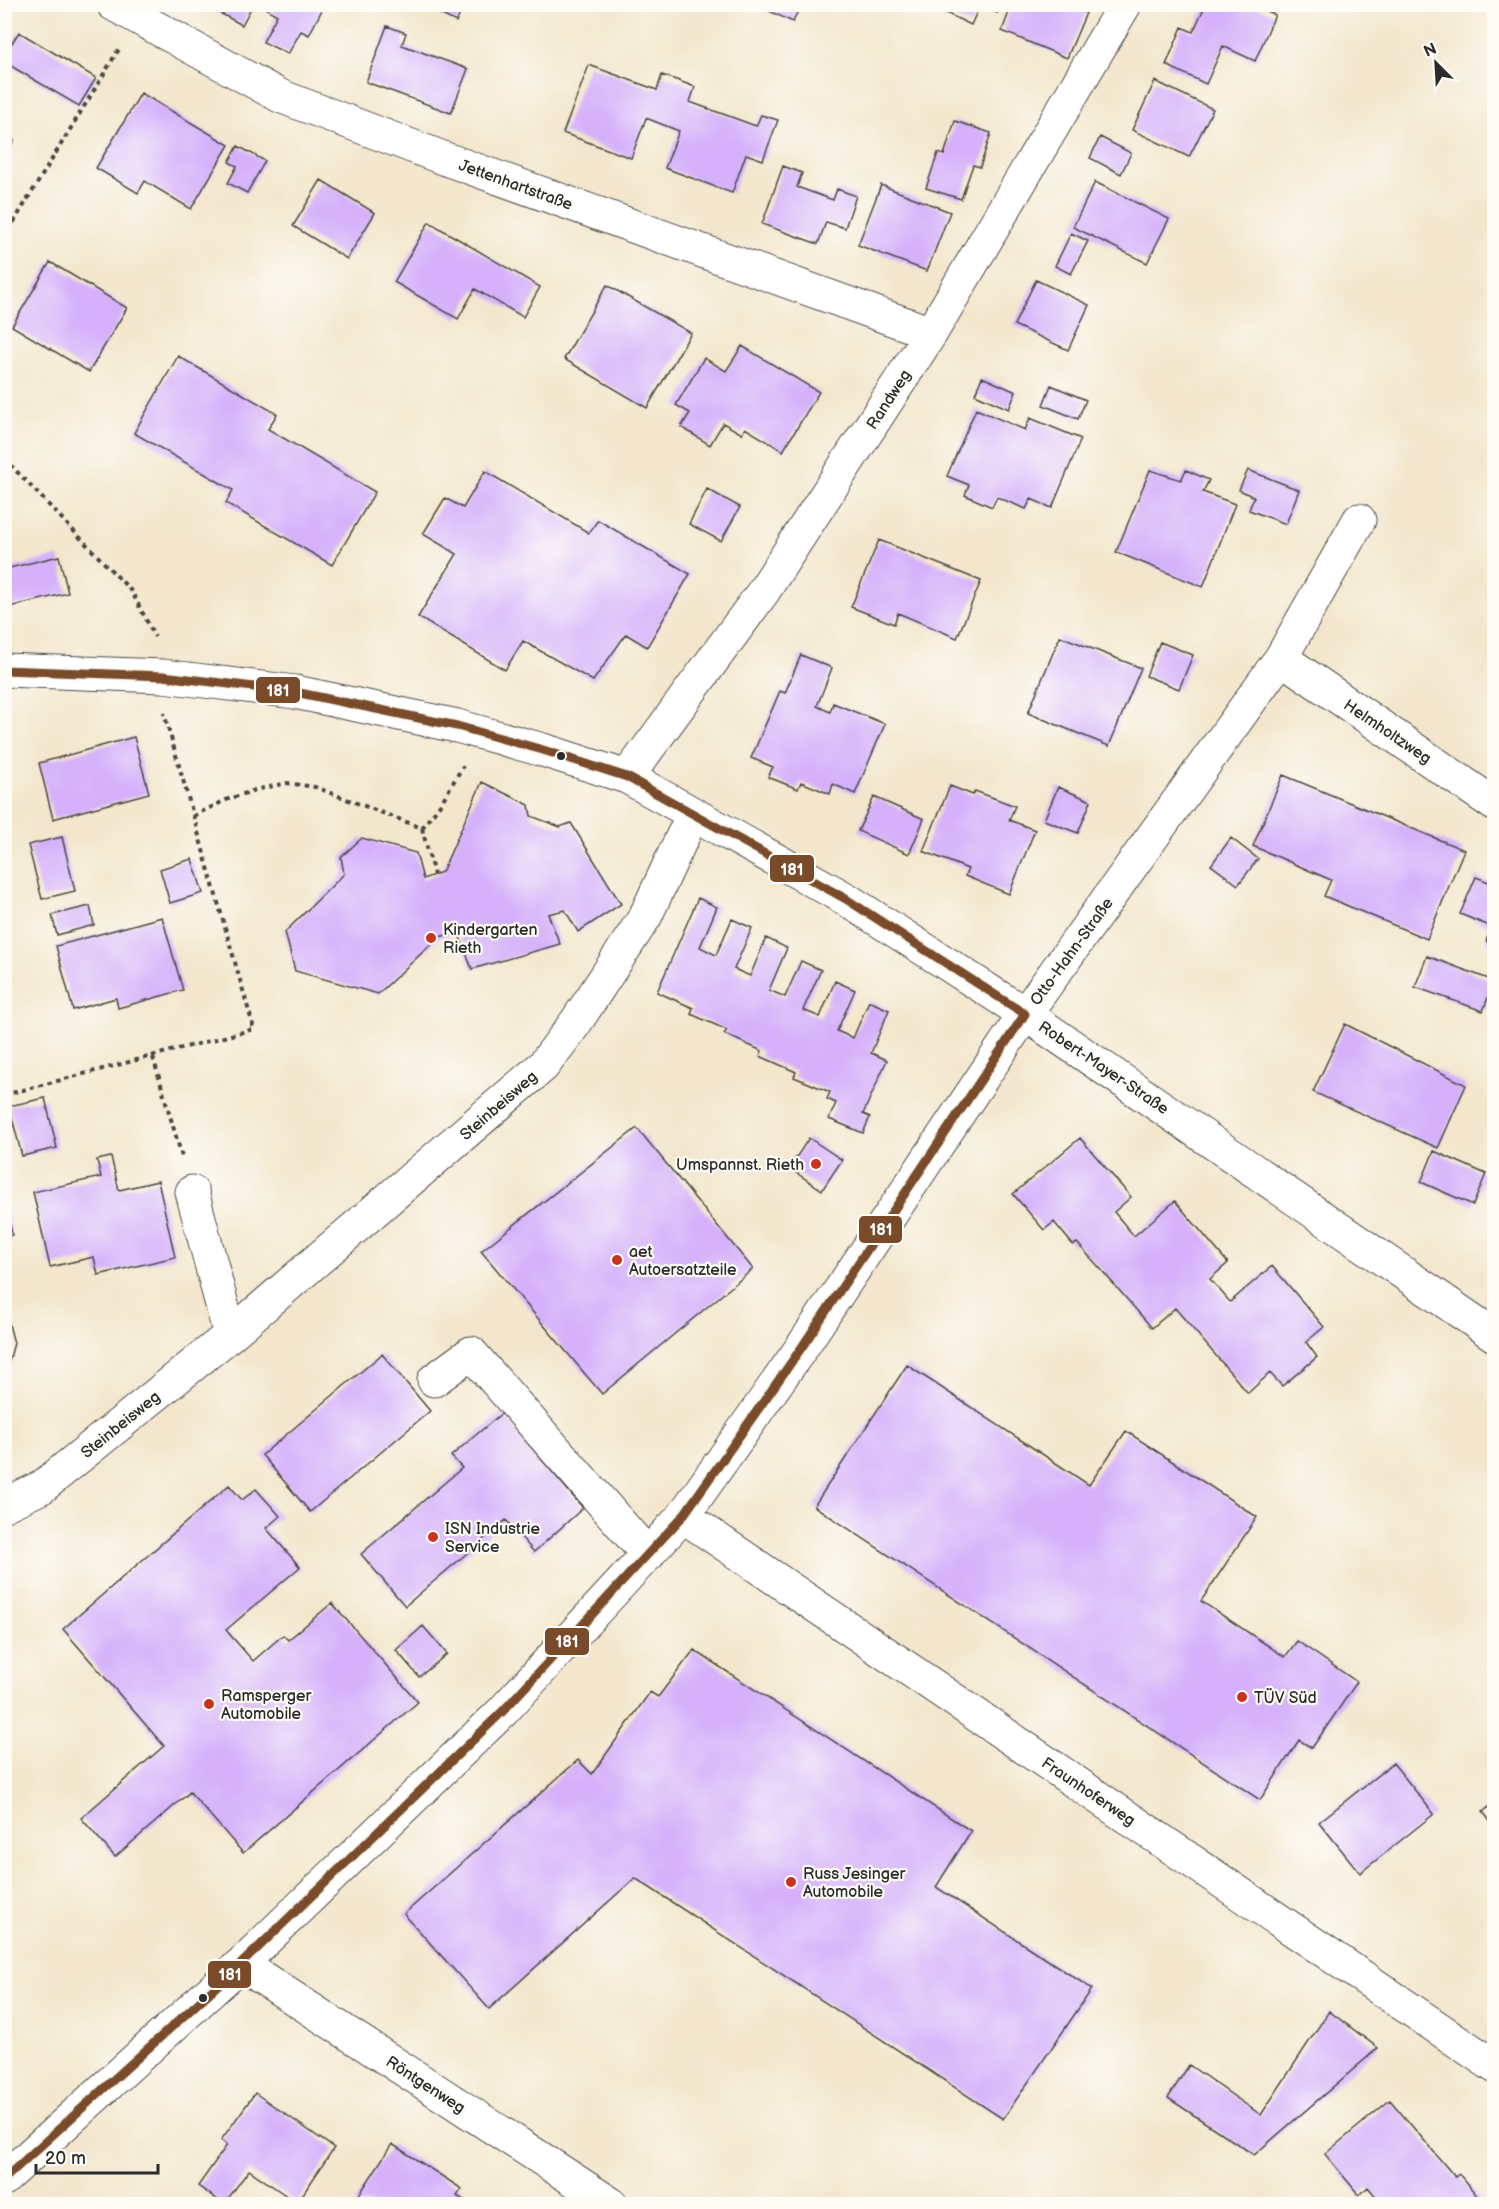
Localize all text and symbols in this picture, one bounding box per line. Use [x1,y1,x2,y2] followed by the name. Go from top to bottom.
[1406,33,1466,93] north arrow
[1421,40,1440,62] text: N
[456,156,575,215] street label: Jettenhartstraße
[863,366,916,433] street label: Randweg
[255,676,301,704] line badge: 181
[266,682,290,701] text: 181
[1340,696,1435,768] street label: Helmholtzweg
[555,750,567,762] unlabelled marker
[769,854,815,883] line badge: 181
[780,861,804,880] text: 181
[1027,894,1118,1009] street label: Otto-Hahn-Straße
[443,921,537,958] place label: Kindergarten Rieth
[424,931,438,945] marker: Kindergarten Rieth
[1034,1018,1172,1119] street label: Robert-Mayer-Straße
[457,1067,541,1145] street label: Steinbeisweg
[676,1156,804,1175] place label: Umspannst. Rieth
[809,1157,823,1171] marker: Umspannst. Rieth
[858,1215,903,1244] line badge: 181
[869,1221,893,1240] text: 181
[629,1243,737,1280] place label: aet Autoersatzteile
[610,1253,624,1267] marker: aet Autoersatzteile
[78,1388,164,1463] street label: Steinbeisweg
[445,1520,540,1557] place label: ISN Industrie Service
[426,1530,440,1544] marker: ISN Industrie Service
[544,1627,590,1656] line badge: 181
[555,1633,579,1652] text: 181
[221,1687,312,1724] place label: Ramsperger Automobile
[1254,1687,1317,1708] place label: TÜV Süd
[1235,1690,1249,1704] marker: TÜV Süd
[202,1697,216,1711] marker: Ramsperger Automobile
[1038,1754,1139,1831] street label: Fraunhoferweg
[803,1865,906,1902] place label: Russ Jesinger Automobile
[784,1875,798,1889] marker: Russ Jesinger Automobile
[207,1960,252,1989] line badge: 181
[218,1966,242,1985] text: 181
[197,1992,209,2004] unlabelled marker
[382,2053,468,2118] street label: Röntgenweg
[36,2137,158,2175] scale bar
[45,2148,86,2169] text: 20 m

